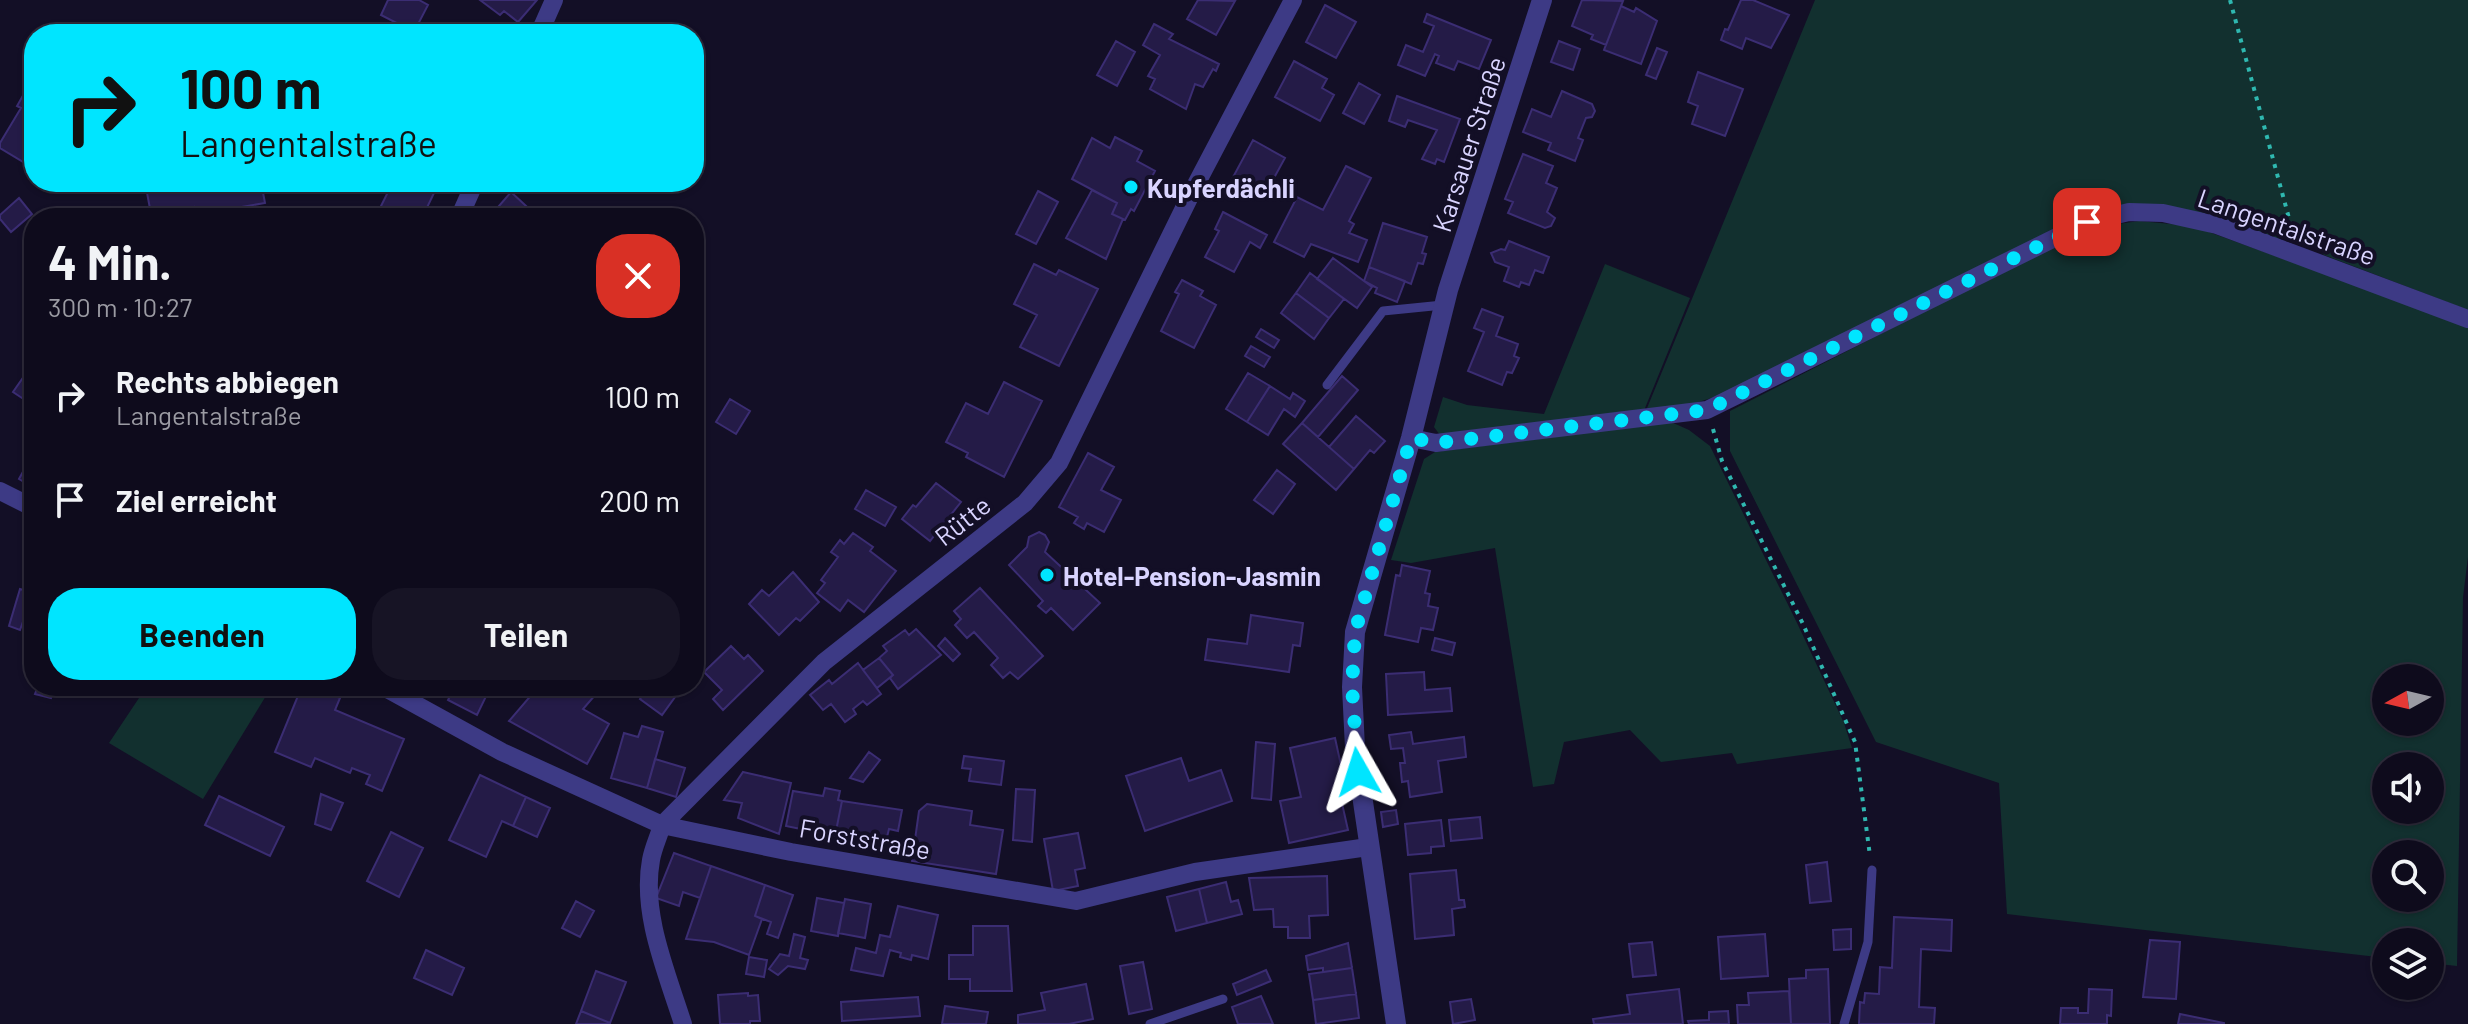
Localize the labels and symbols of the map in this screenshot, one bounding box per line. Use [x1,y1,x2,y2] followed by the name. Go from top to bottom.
[1425,52,1511,236] street label: Karsauer Straße
[1147,172,1295,203] place label: Kupferdächli
[1122,178,1140,196] marker: Kupferdächli
[2194,181,2380,271] street label: Langentalstraße
[2053,188,2121,256] pin
[928,489,996,551] street label: Rütte
[1063,560,1321,591] place label: Hotel-Pension-Jasmin
[1038,566,1056,584] marker: Hotel-Pension-Jasmin
[2372,664,2444,736] north arrow
[1316,730,1400,814] position arrow
[797,811,933,865] street label: Forststraße

